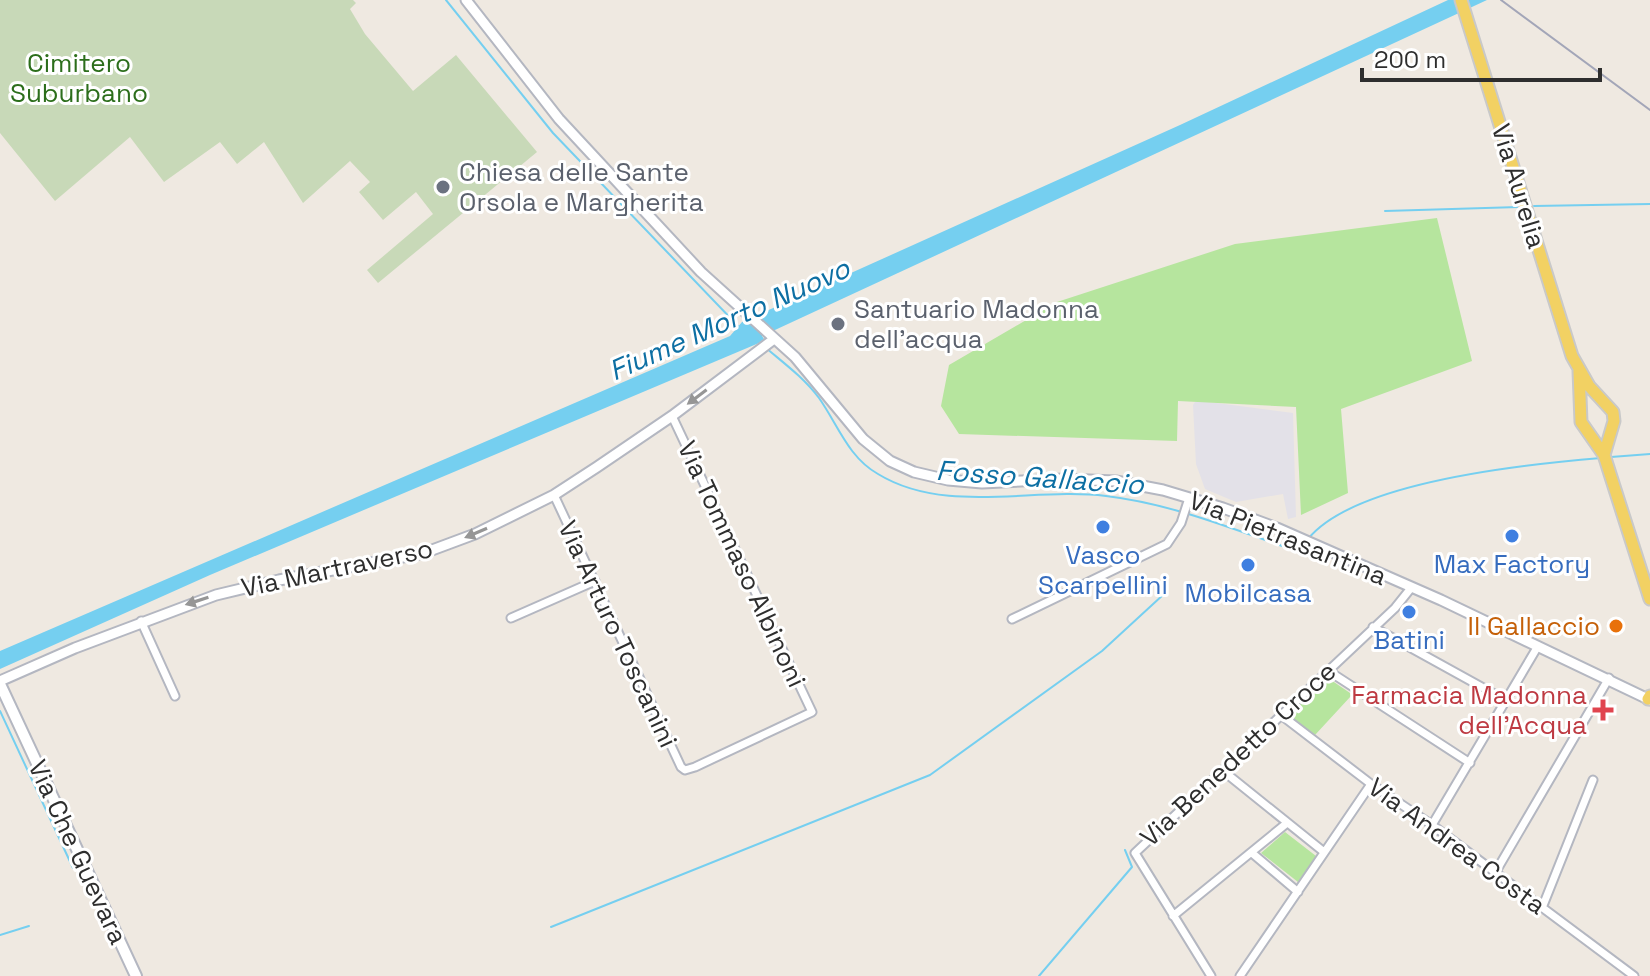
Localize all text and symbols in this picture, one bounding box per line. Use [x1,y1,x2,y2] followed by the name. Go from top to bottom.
[1362,32,1600,82] scale bar
[1374,44,1446,75] text: 200 m
[10,46,148,110] park label: Cimitero Suburbano
[1484,120,1554,252] street label: Via Aurelia
[459,155,704,219] place label: Chiesa delle Sante Orsola e Margherita
[434,178,452,196] marker: Chiesa delle Sante Orsola e Margherita
[603,249,856,388] water label: Fiume Morto Nuovo
[854,292,1099,356] place label: Santuario Madonna dell'acqua
[829,315,847,333] marker: Santuario Madonna dell'acqua
[687,389,707,405] one-way arrow
[670,435,814,693] street label: Via Tommaso Albinoni
[935,452,1146,502] water label: Fosso Gallaccio
[1184,483,1392,593] street label: Via Pietrasantina
[550,515,686,753] street label: Via Arturo Toscanini
[1094,518,1112,536] marker: Vasco Scarpellini
[464,526,488,539] one-way arrow
[1503,527,1521,545] marker: Max Factory
[238,531,436,605] street label: Via Martraverso
[1038,538,1168,602] place label: Vasco Scarpellini
[1434,547,1590,581] place label: Max Factory
[1239,556,1257,574] marker: Mobilcasa
[1185,576,1312,610] place label: Mobilcasa
[185,595,209,608] one-way arrow
[1400,603,1418,621] marker: Batini
[1468,609,1600,643] place label: Il Gallaccio
[1607,617,1625,635] marker: Il Gallaccio
[1373,623,1445,657] place label: Batini
[1133,654,1343,854] street label: Via Benedetto Croce
[1351,678,1587,742] place label: Farmacia Madonna dell'Acqua
[1594,701,1612,719] marker: Farmacia Madonna dell'Acqua
[20,754,136,950] street label: Via Che Guevara
[1361,770,1553,922] street label: Via Andrea Costa

